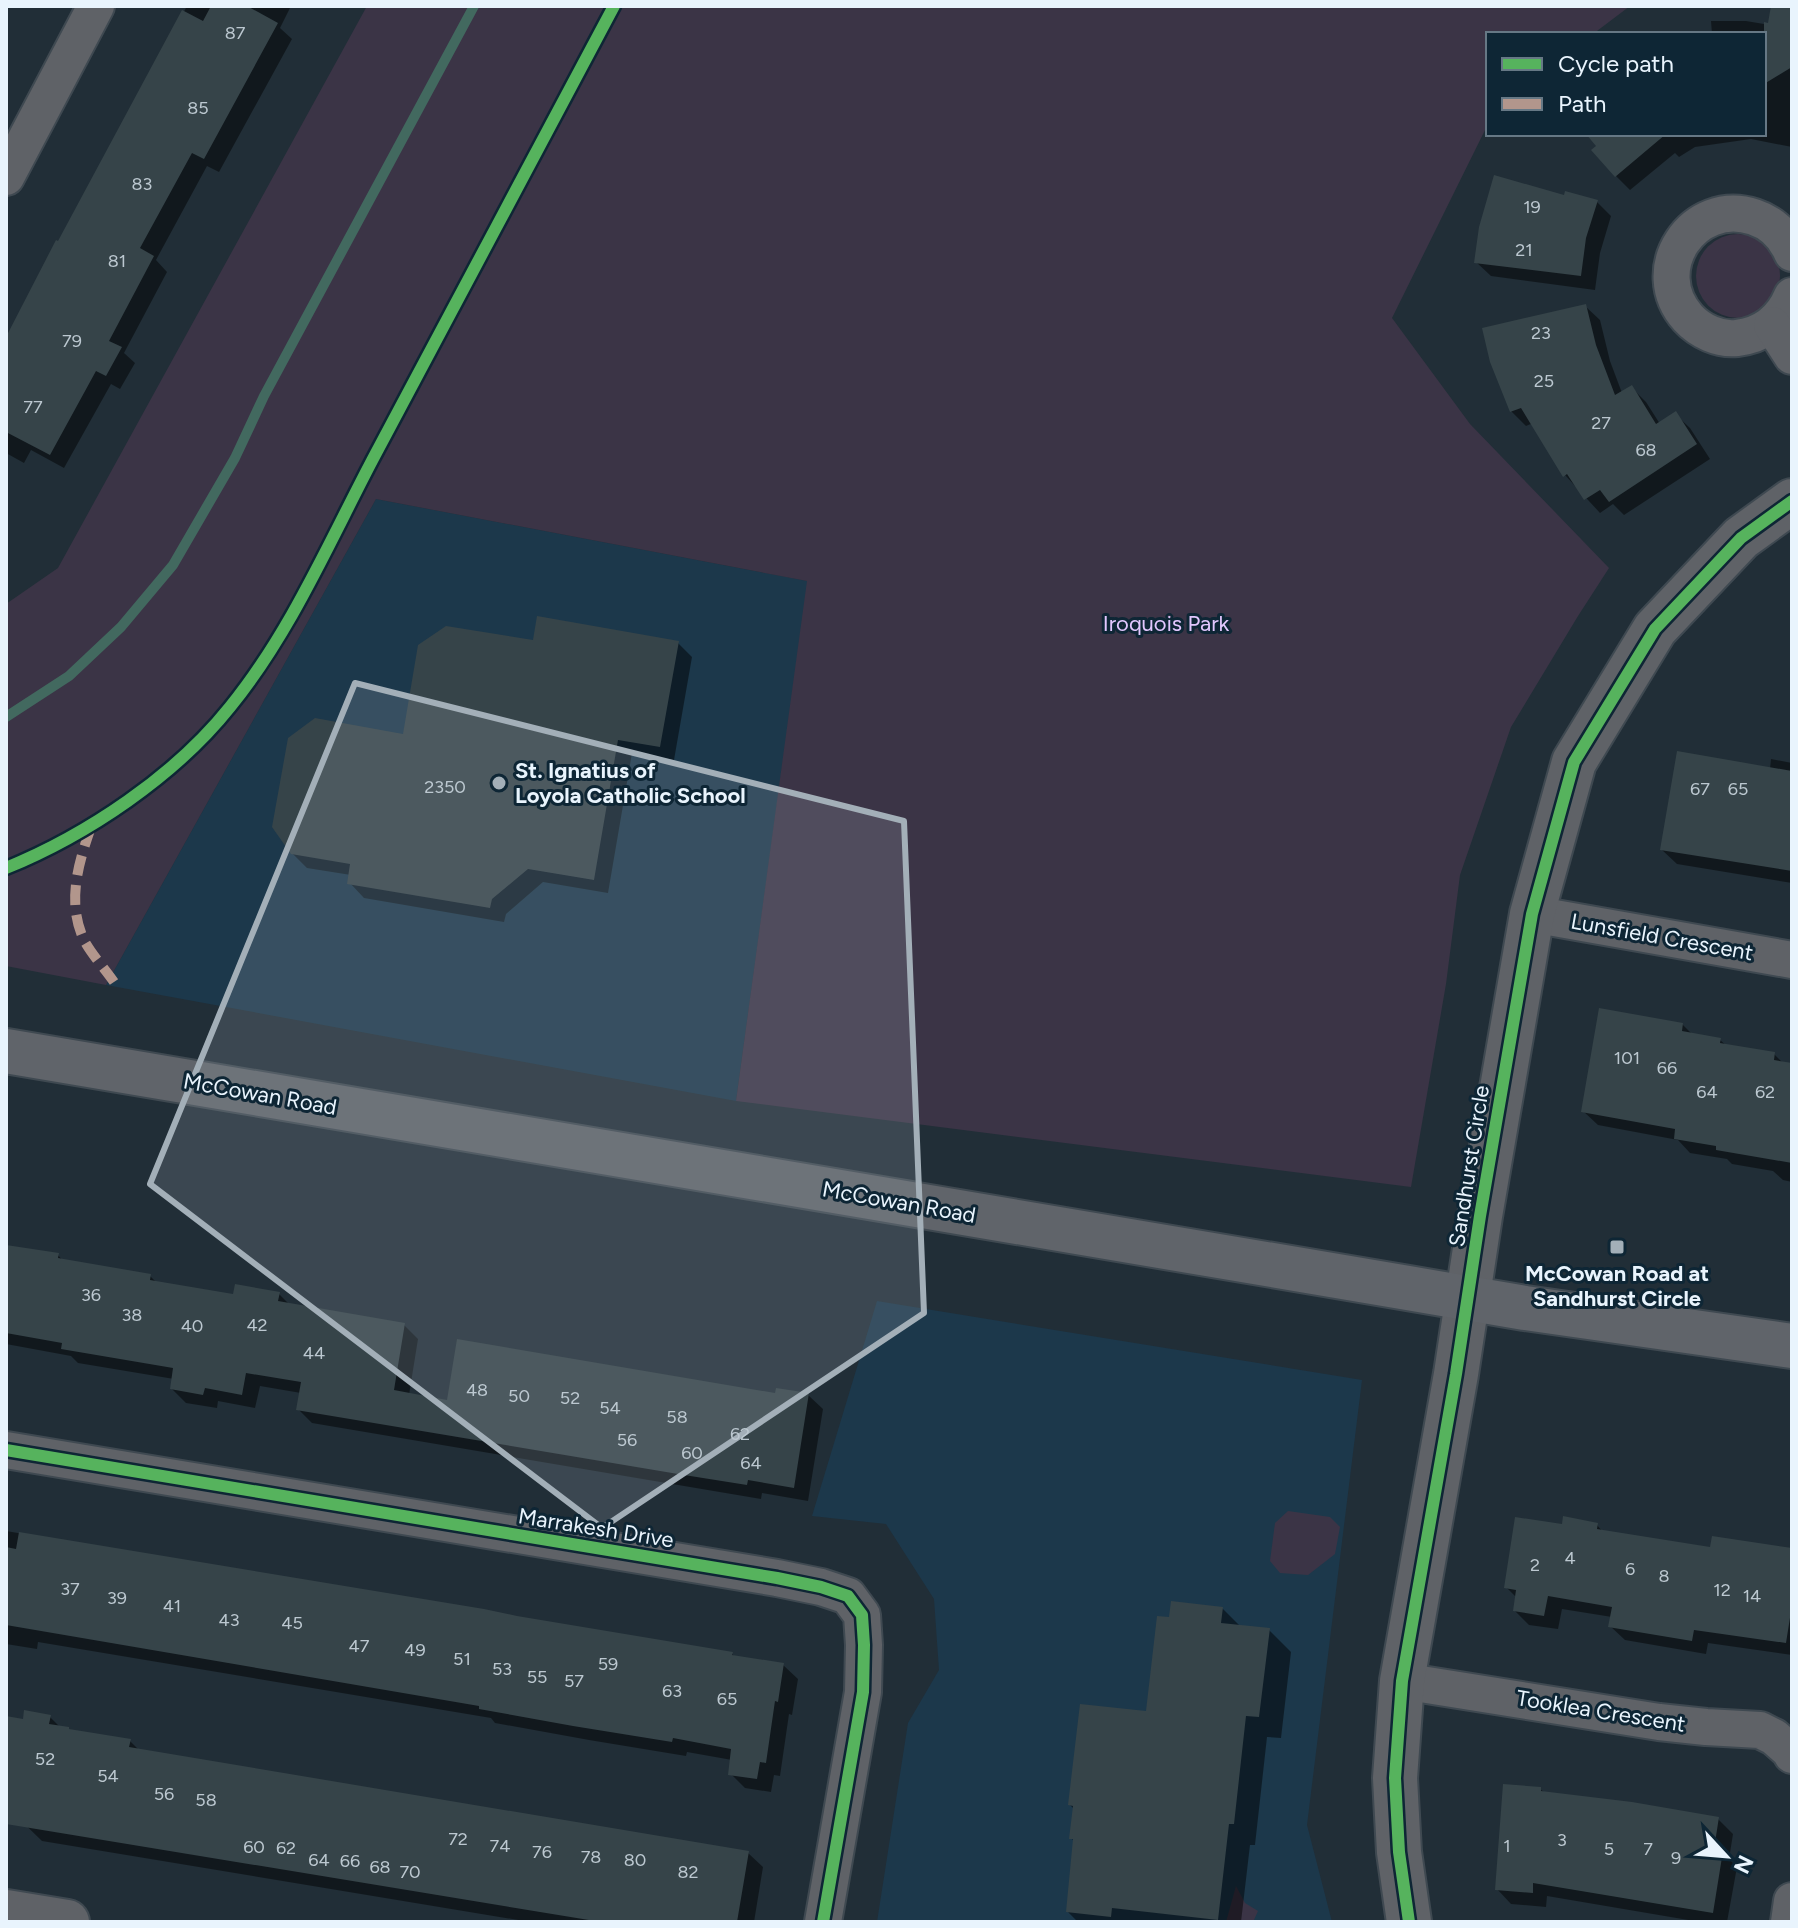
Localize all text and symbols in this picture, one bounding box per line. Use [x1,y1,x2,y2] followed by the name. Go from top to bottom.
[225,22,246,44] house number: 87
[1486,32,1766,136] legend
[1558,49,1674,78] text: Cycle path
[1558,89,1606,118] text: Path
[187,97,209,119] house number: 85
[132,173,152,195] house number: 83
[1523,196,1541,218] house number: 19
[1515,239,1533,261] house number: 21
[108,250,126,272] house number: 81
[1531,322,1551,344] house number: 23
[62,330,82,352] house number: 79
[1534,370,1554,392] house number: 25
[23,396,43,418] house number: 77
[1591,412,1611,434] house number: 27
[1635,439,1657,461] house number: 68
[1103,610,1230,637] park label: Iroquois Park
[515,757,746,809] place label: St. Ignatius of Loyola Catholic School
[490,774,508,792] marker: St. Ignatius of Loyola Catholic School
[424,776,466,798] house number: 2350
[1690,778,1710,800] house number: 67
[1728,778,1748,800] house number: 65
[1569,908,1755,966] street label: Lunsfield Crescent
[1614,1047,1640,1069] house number: 101
[1657,1057,1677,1079] house number: 66
[181,1067,339,1121] street label: McCowan Road
[1696,1081,1718,1103] house number: 64
[1755,1081,1775,1103] house number: 62
[1443,1083,1495,1249] street label: Sandhurst Circle
[820,1175,978,1229] street label: McCowan Road
[1608,1238,1626,1256] marker: McCowan Road at Sandhurst Circle
[1525,1260,1709,1312] place label: McCowan Road at Sandhurst Circle
[81,1284,101,1306] house number: 36
[122,1304,142,1326] house number: 38
[246,1314,268,1336] house number: 42
[181,1315,203,1337] house number: 40
[303,1342,325,1364] house number: 44
[466,1379,488,1401] house number: 48
[508,1385,530,1407] house number: 50
[560,1387,580,1409] house number: 52
[599,1397,621,1419] house number: 54
[666,1406,688,1428] house number: 58
[730,1423,750,1445] house number: 62
[617,1429,637,1451] house number: 56
[681,1442,703,1464] house number: 60
[740,1452,762,1474] house number: 64
[516,1502,676,1554] street label: Marrakesh Drive
[1564,1547,1576,1569] house number: 4
[1530,1554,1540,1576] house number: 2
[1625,1558,1635,1580] house number: 6
[1658,1565,1670,1587] house number: 8
[60,1578,80,1600] house number: 37
[1713,1579,1731,1601] house number: 12
[1743,1585,1761,1607] house number: 14
[107,1587,127,1609] house number: 39
[163,1595,181,1617] house number: 41
[219,1609,239,1631] house number: 43
[281,1612,303,1634] house number: 45
[349,1635,370,1657] house number: 47
[404,1639,426,1661] house number: 49
[453,1648,471,1670] house number: 51
[598,1653,618,1675] house number: 59
[492,1658,512,1680] house number: 53
[527,1666,547,1688] house number: 55
[564,1670,584,1692] house number: 57
[662,1680,682,1702] house number: 63
[1515,1684,1687,1738] street label: Tooklea Crescent
[717,1688,737,1710] house number: 65
[35,1748,55,1770] house number: 52
[97,1765,119,1787] house number: 54
[154,1783,174,1805] house number: 56
[195,1789,217,1811] house number: 58
[1686,1816,1766,1896] north arrow
[448,1828,468,1850] house number: 72
[1557,1829,1567,1851] house number: 3
[490,1835,510,1857] house number: 74
[1503,1835,1511,1857] house number: 1
[243,1836,265,1858] house number: 60
[276,1837,296,1859] house number: 62
[1604,1838,1614,1860] house number: 5
[1643,1838,1653,1860] house number: 7
[532,1841,552,1863] house number: 76
[581,1846,601,1868] house number: 78
[1671,1847,1681,1869] house number: 9
[308,1849,330,1871] house number: 64
[624,1849,646,1871] house number: 80
[340,1850,360,1872] house number: 66
[1728,1851,1759,1878] text: N
[369,1856,391,1878] house number: 68
[399,1861,421,1883] house number: 70
[677,1861,699,1883] house number: 82

